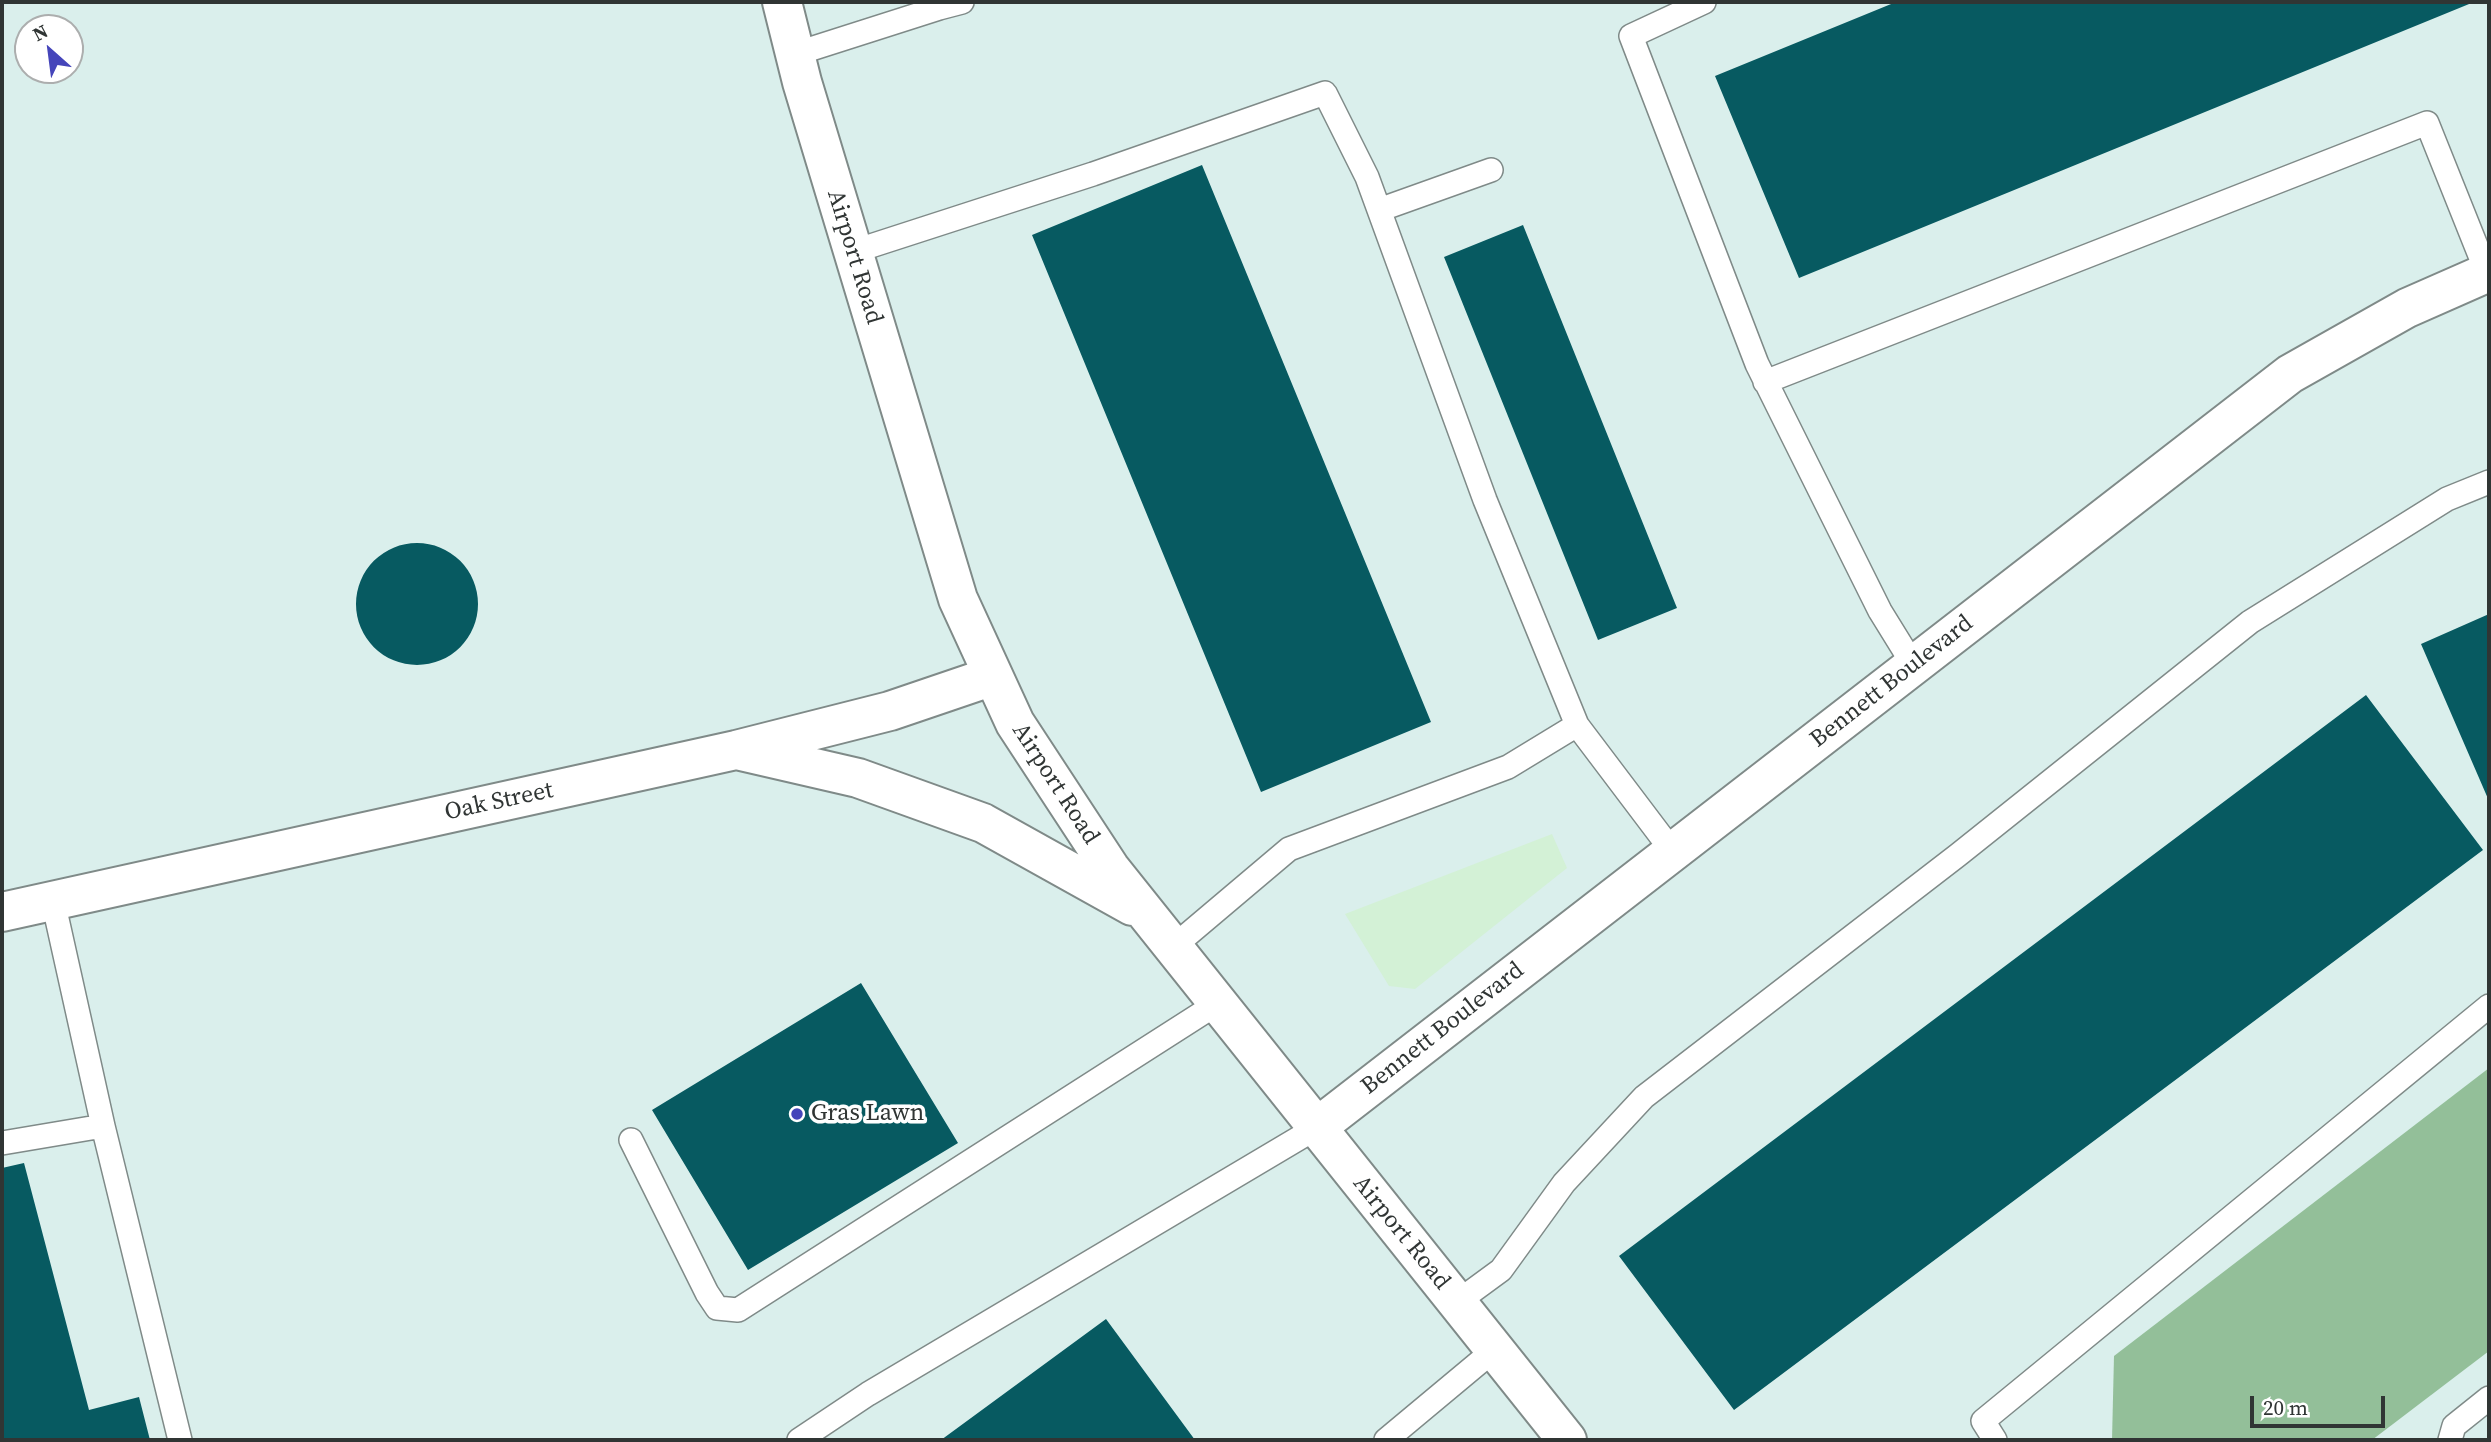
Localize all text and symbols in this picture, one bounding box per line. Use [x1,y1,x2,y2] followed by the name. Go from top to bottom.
[14,14,84,84] north arrow
[28,17,52,47] text: N
[820,186,888,328] street label: Airport Road
[1805,610,1979,754] street label: Bennett Boulevard
[1005,718,1105,850] street label: Airport Road
[442,776,556,828] street label: Oak Street
[1356,957,1530,1101] street label: Bennett Boulevard
[811,1100,924,1128] place label: Gras Lawn
[789,1106,805,1122] marker: Gras Lawn
[1346,1170,1456,1296] street label: Airport Road
[2253,1382,2388,1426] scale bar
[2263,1393,2308,1422] text: 20 m

